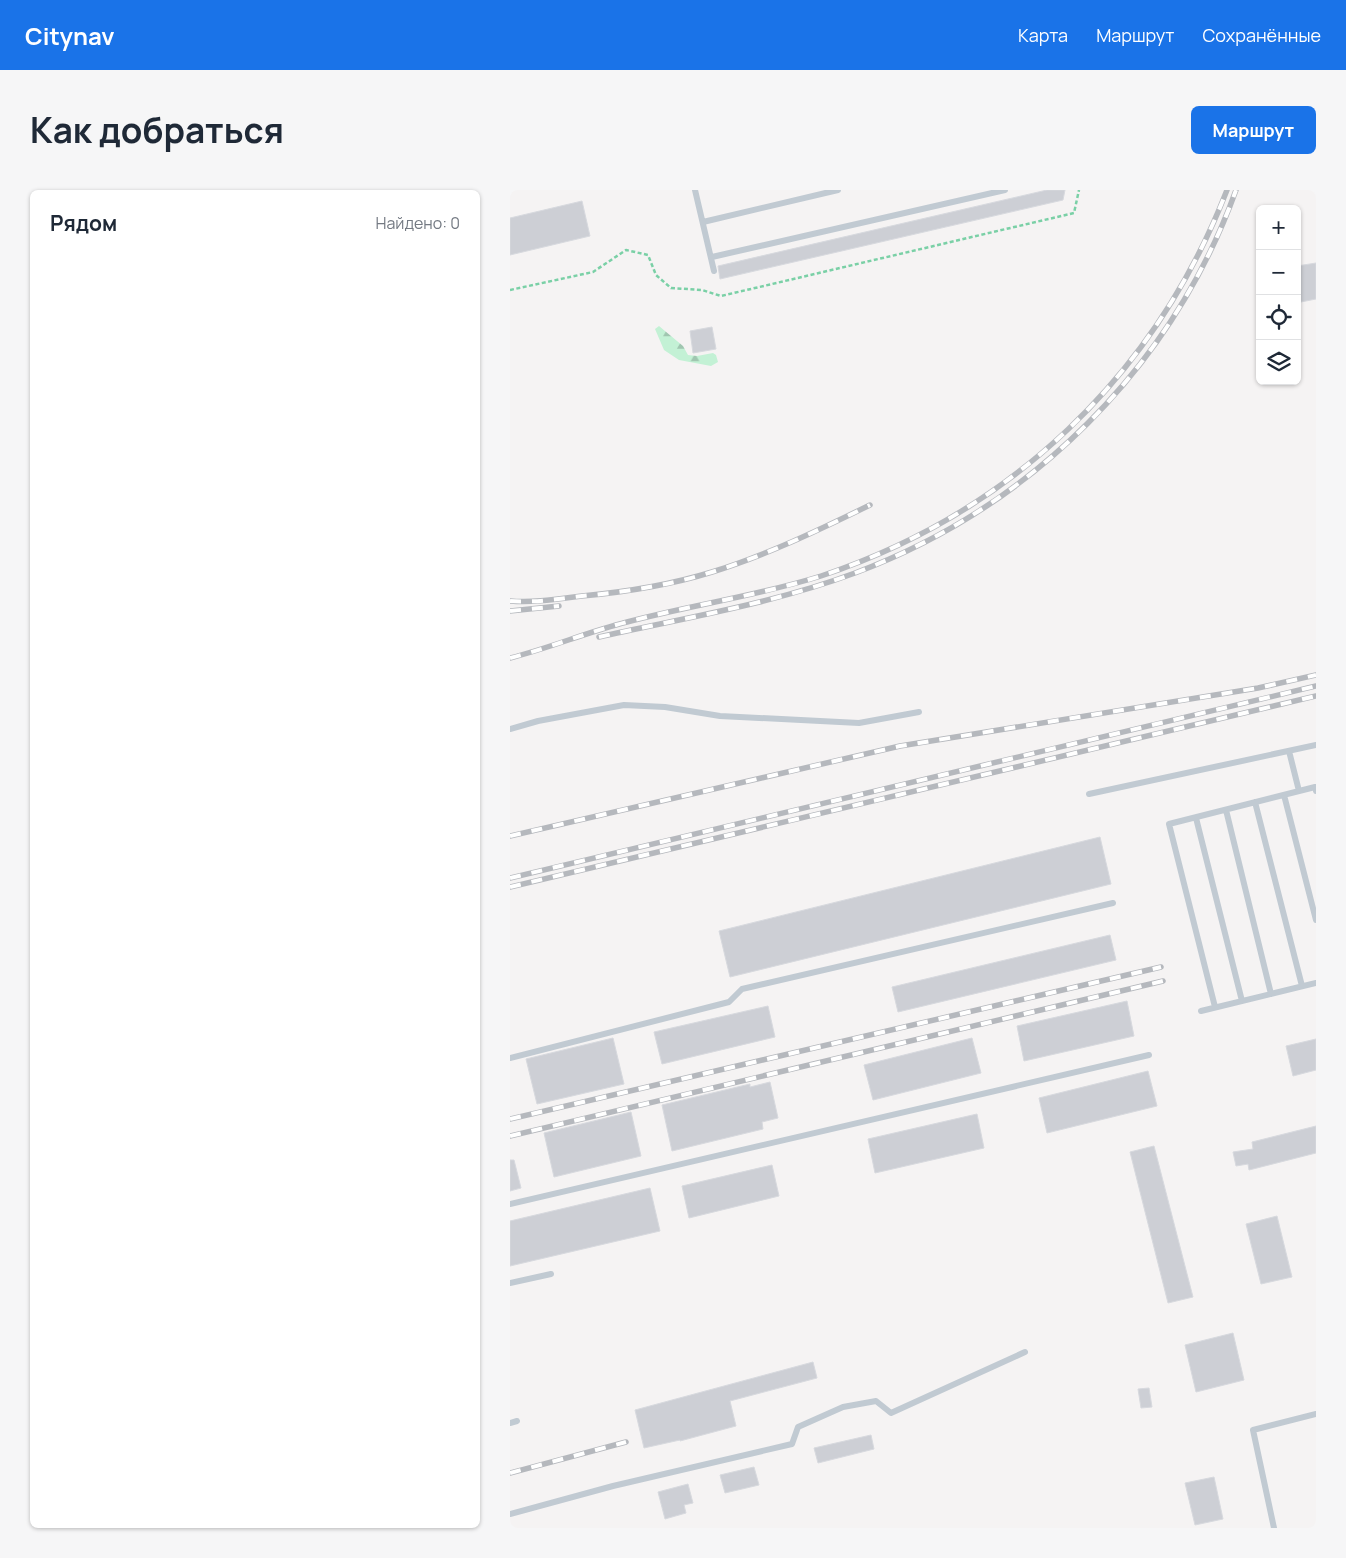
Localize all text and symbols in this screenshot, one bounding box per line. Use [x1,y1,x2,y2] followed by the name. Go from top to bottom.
[25,19,115,52] text: Citynav
[1018,23,1068,47] text: Карта
[1096,23,1174,47] text: Маршрут
[1202,23,1321,47] text: Сохранённые
[30,106,284,154] text: Как добраться
[1191,106,1316,154] button: Маршрут
[1256,205,1301,385] map controls
[1256,205,1301,250] button: +
[50,209,117,237] text: Рядом
[375,212,460,234] text: Найдено: 0
[1256,250,1301,295] button: −
[1256,295,1301,340] button: locate
[1256,340,1301,385] button: layers

